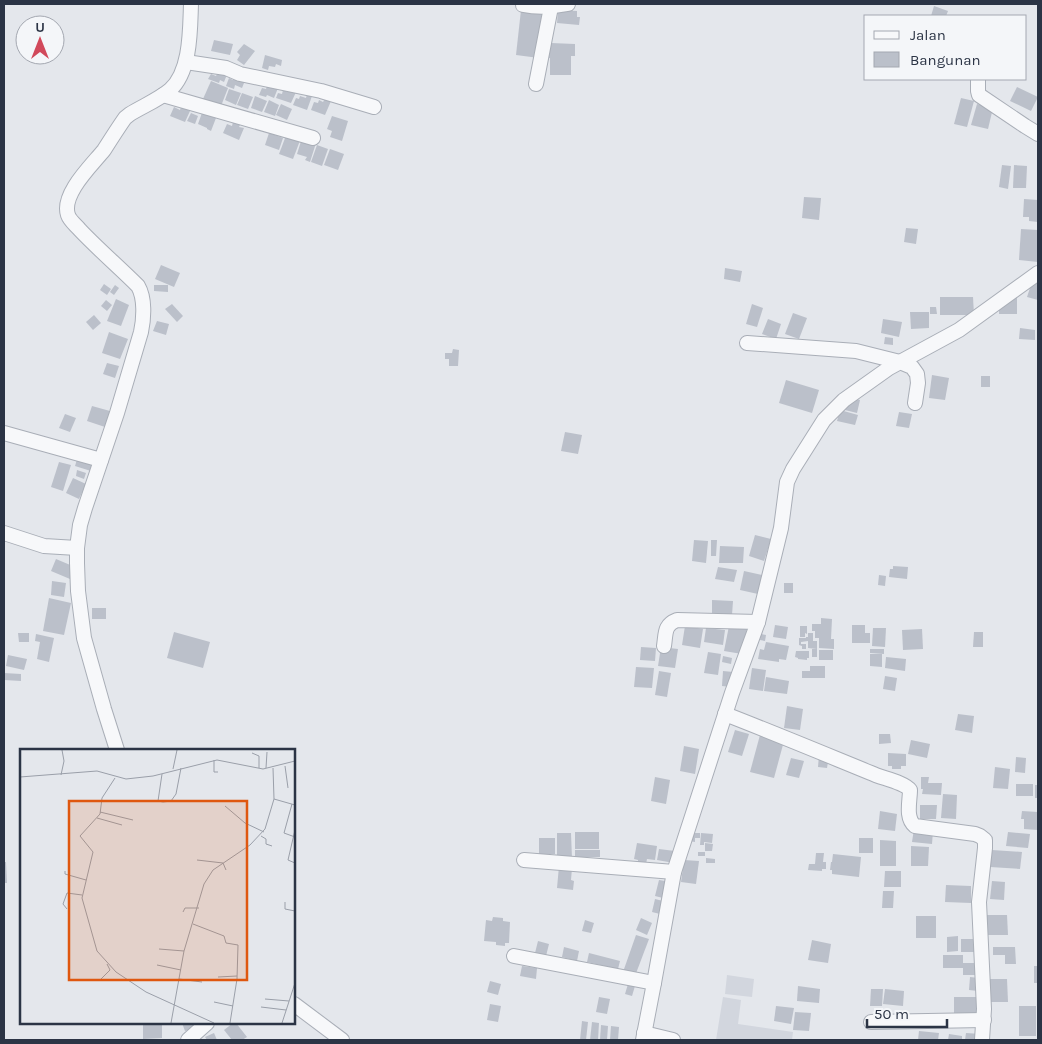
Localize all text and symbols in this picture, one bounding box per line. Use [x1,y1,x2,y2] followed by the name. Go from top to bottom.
[15,15,65,65] north arrow
[864,15,1027,80] legend
[35,19,45,36] text: U
[910,26,946,44] text: Jalan
[910,51,981,69] text: Bangunan
[20,749,295,1024] inset map
[867,996,947,1028] scale bar
[874,1005,909,1023] text: 50 m

